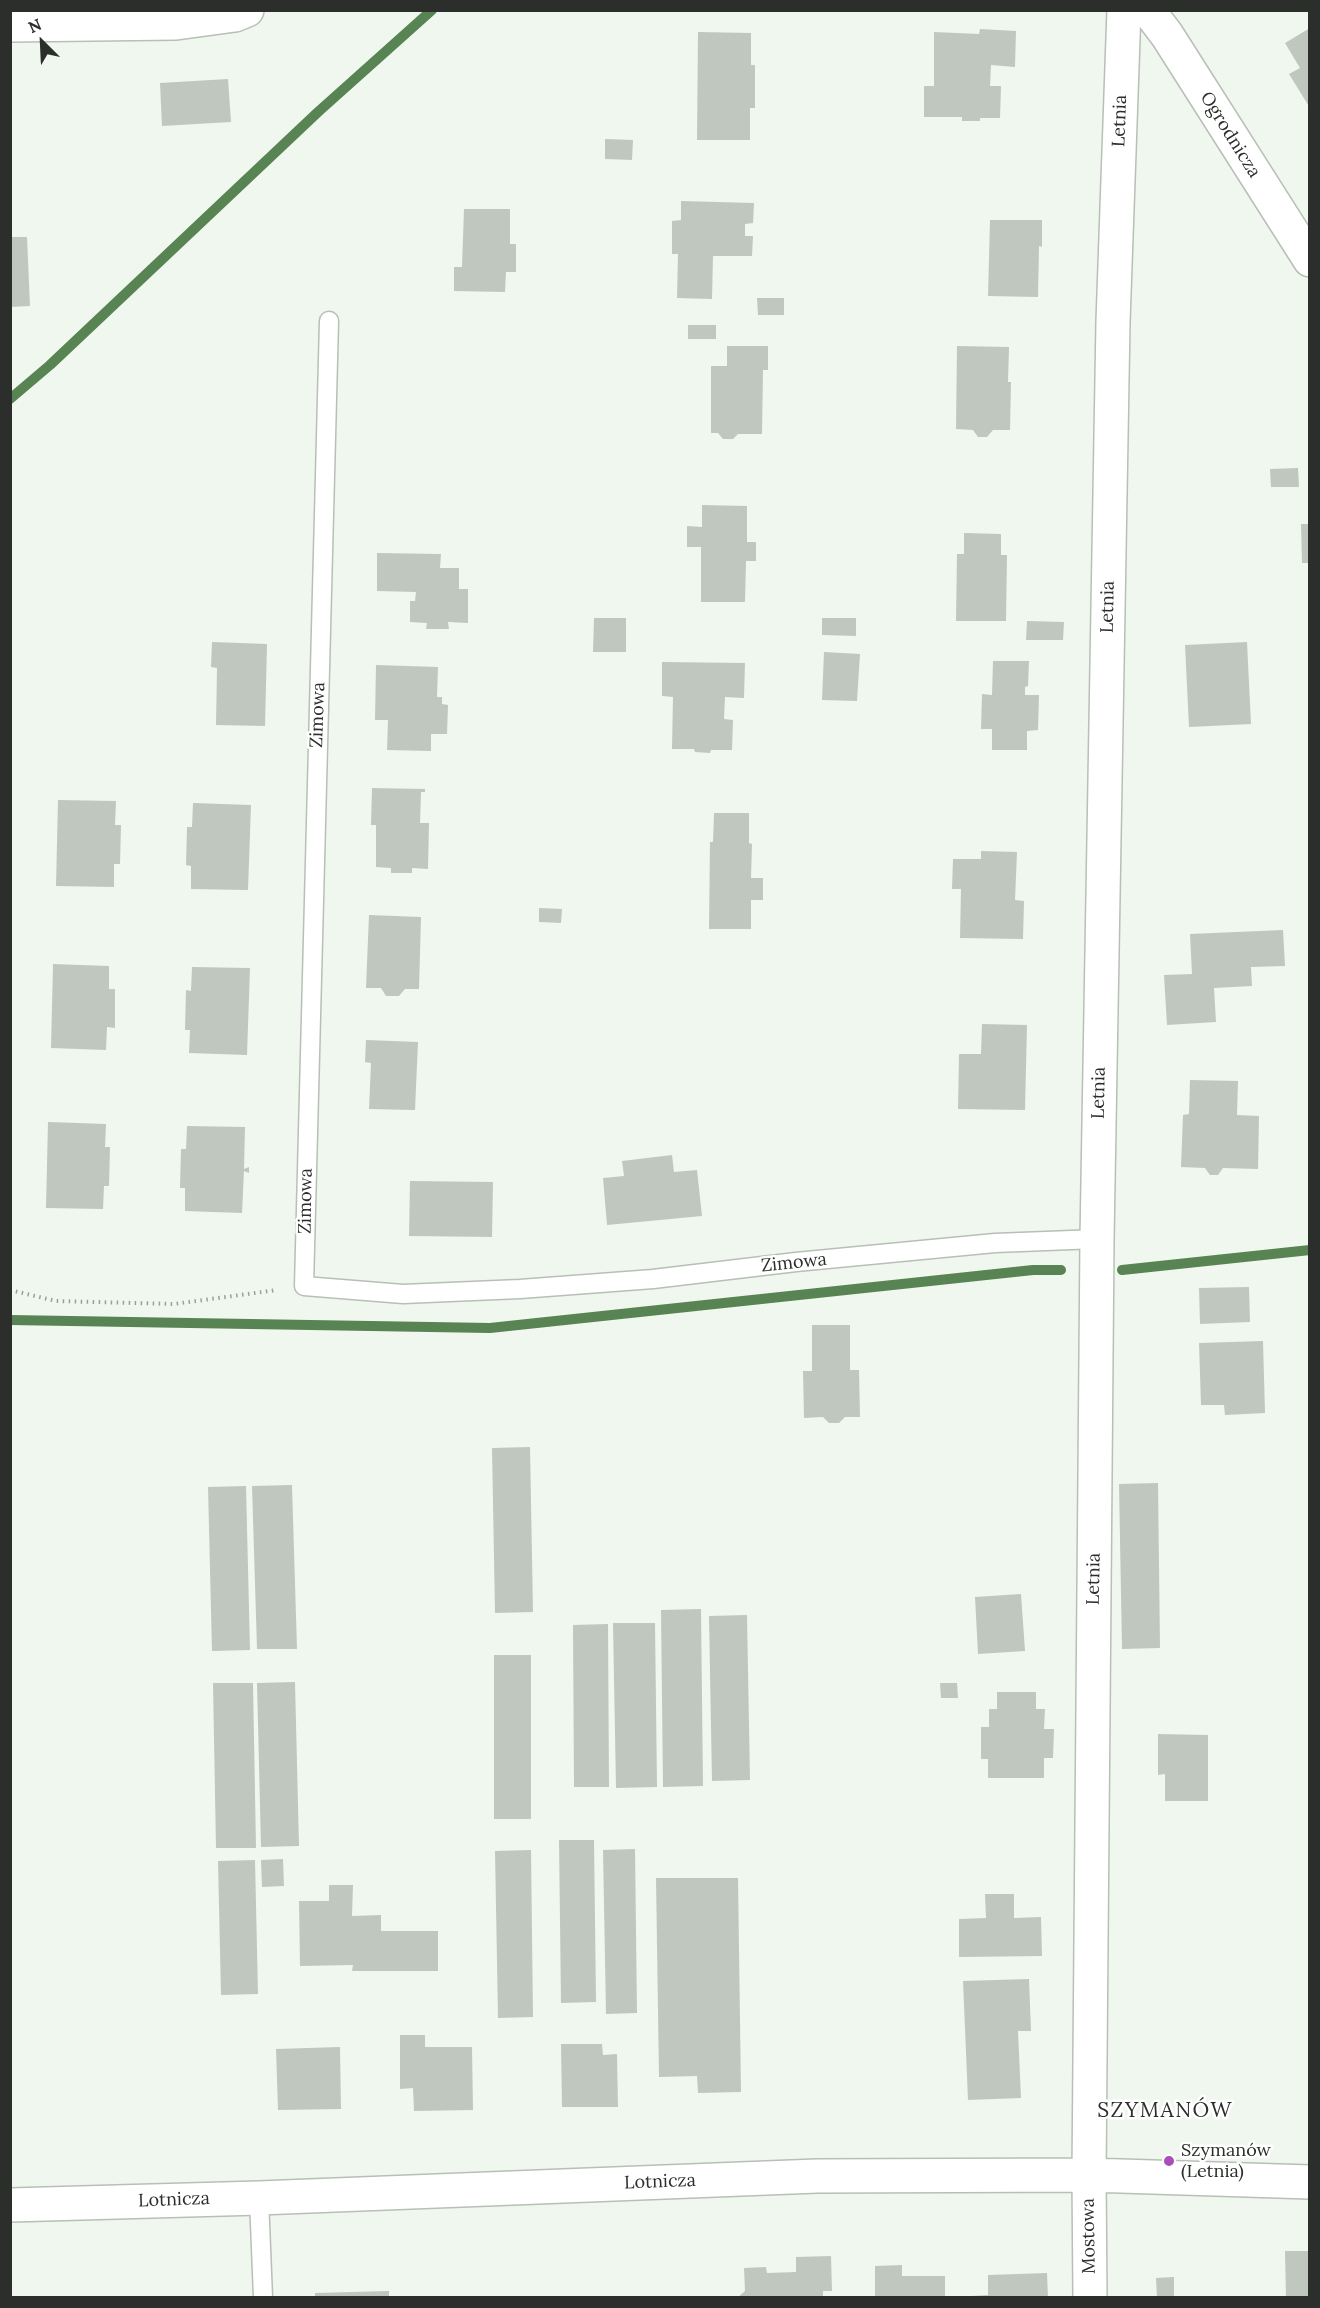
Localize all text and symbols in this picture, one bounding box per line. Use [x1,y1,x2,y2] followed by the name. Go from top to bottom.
[12,12,72,72] north arrow
[25,14,44,37] text: N
[1195,88,1265,182] street label: Ogrodnicza
[1108,95,1132,147] street label: Letnia
[1097,581,1119,633] street label: Letnia
[306,682,330,748] street label: Zimowa
[1088,1067,1110,1119] street label: Letnia
[295,1168,317,1234] street label: Zimowa
[760,1249,828,1277] street label: Zimowa
[1083,1553,1105,1605] street label: Letnia
[1097,2098,1233,2124] district label: SZYMANÓW
[1181,2140,1271,2182] place label: Szymanów (Letnia)
[1162,2154,1176,2168] marker: Szymanów (Letnia)
[624,2170,696,2194] street label: Lotnicza
[138,2188,210,2212] street label: Lotnicza
[1078,2198,1100,2274] street label: Mostowa

